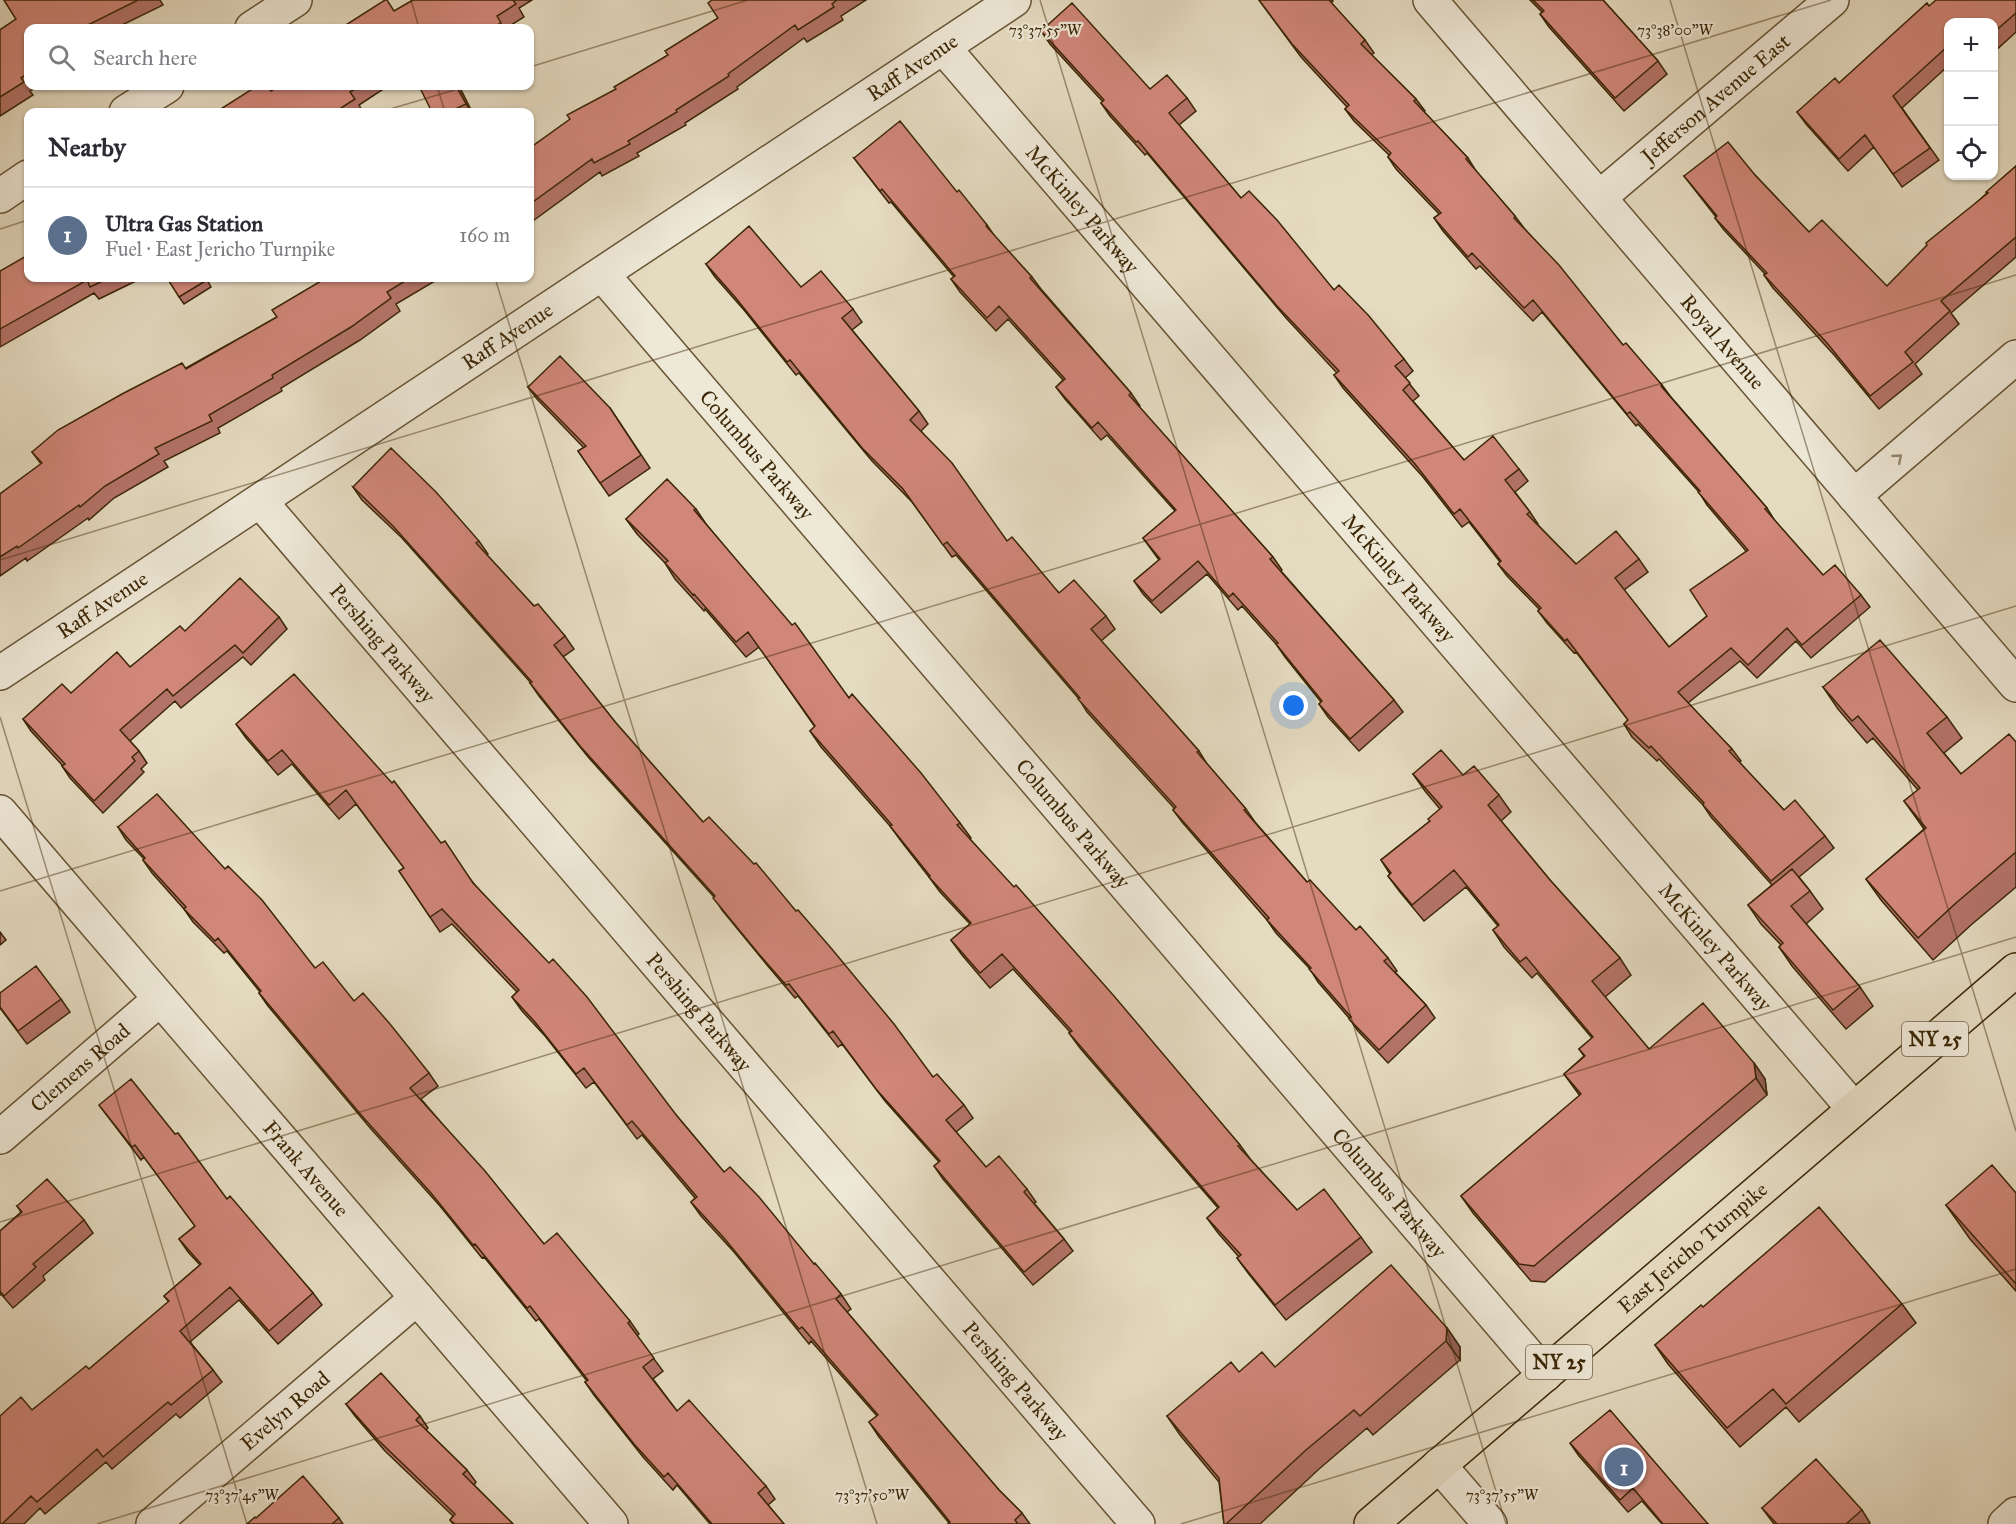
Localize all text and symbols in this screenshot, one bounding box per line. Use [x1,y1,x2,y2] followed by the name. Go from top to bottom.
[1944,18,1998,180] map controls
[1944,18,1998,72] button: +
[1009,21,1082,39] text: 73°37'55"W
[1637,21,1714,39] text: 73°38'00"W
[24,24,534,90] search box
[862,28,963,107] street label: Raff Avenue
[1635,28,1796,170] street label: Jefferson Avenue East
[45,41,78,74] icon: search
[93,44,197,71] text: Search here
[1944,72,1998,126] button: −
[1944,126,1998,180] button: locate
[48,131,126,163] text: Nearby
[1020,140,1145,280] street label: McKinley Parkway
[105,210,263,237] text: Ultra Gas Station
[64,223,71,247] text: 1
[459,223,510,247] text: 160 m
[105,237,335,261] text: Fuel · East Jericho Turnpike
[1675,289,1771,395] street label: Royal Avenue
[457,297,558,376] street label: Raff Avenue
[694,384,820,526] street label: Columbus Parkway
[1891,454,1902,465] one-way arrow
[1336,509,1462,649] street label: McKinley Parkway
[52,565,153,645] street label: Raff Avenue
[324,579,442,710] street label: Pershing Parkway
[1279,691,1308,720] your location
[1010,754,1137,895] street label: Columbus Parkway
[1653,878,1778,1018] street label: McKinley Parkway
[641,947,758,1078] street label: Pershing Parkway
[25,1017,136,1118] street label: Clemens Road
[1902,1022,1968,1056] road number: NY 25
[258,1115,355,1222] street label: Frank Avenue
[1326,1123,1453,1264] street label: Columbus Parkway
[1613,1176,1773,1319] street label: East Jericho Turnpike
[957,1316,1075,1447] street label: Pershing Parkway
[1526,1345,1592,1379] road number: NY 25
[235,1365,335,1456] street label: Evelyn Road
[1604,1444,1644,1490] pin: 1
[205,1486,280,1504] text: 73°37'45"W
[835,1486,910,1504] text: 73°37'50"W
[1466,1486,1539,1504] text: 73°37'55"W

